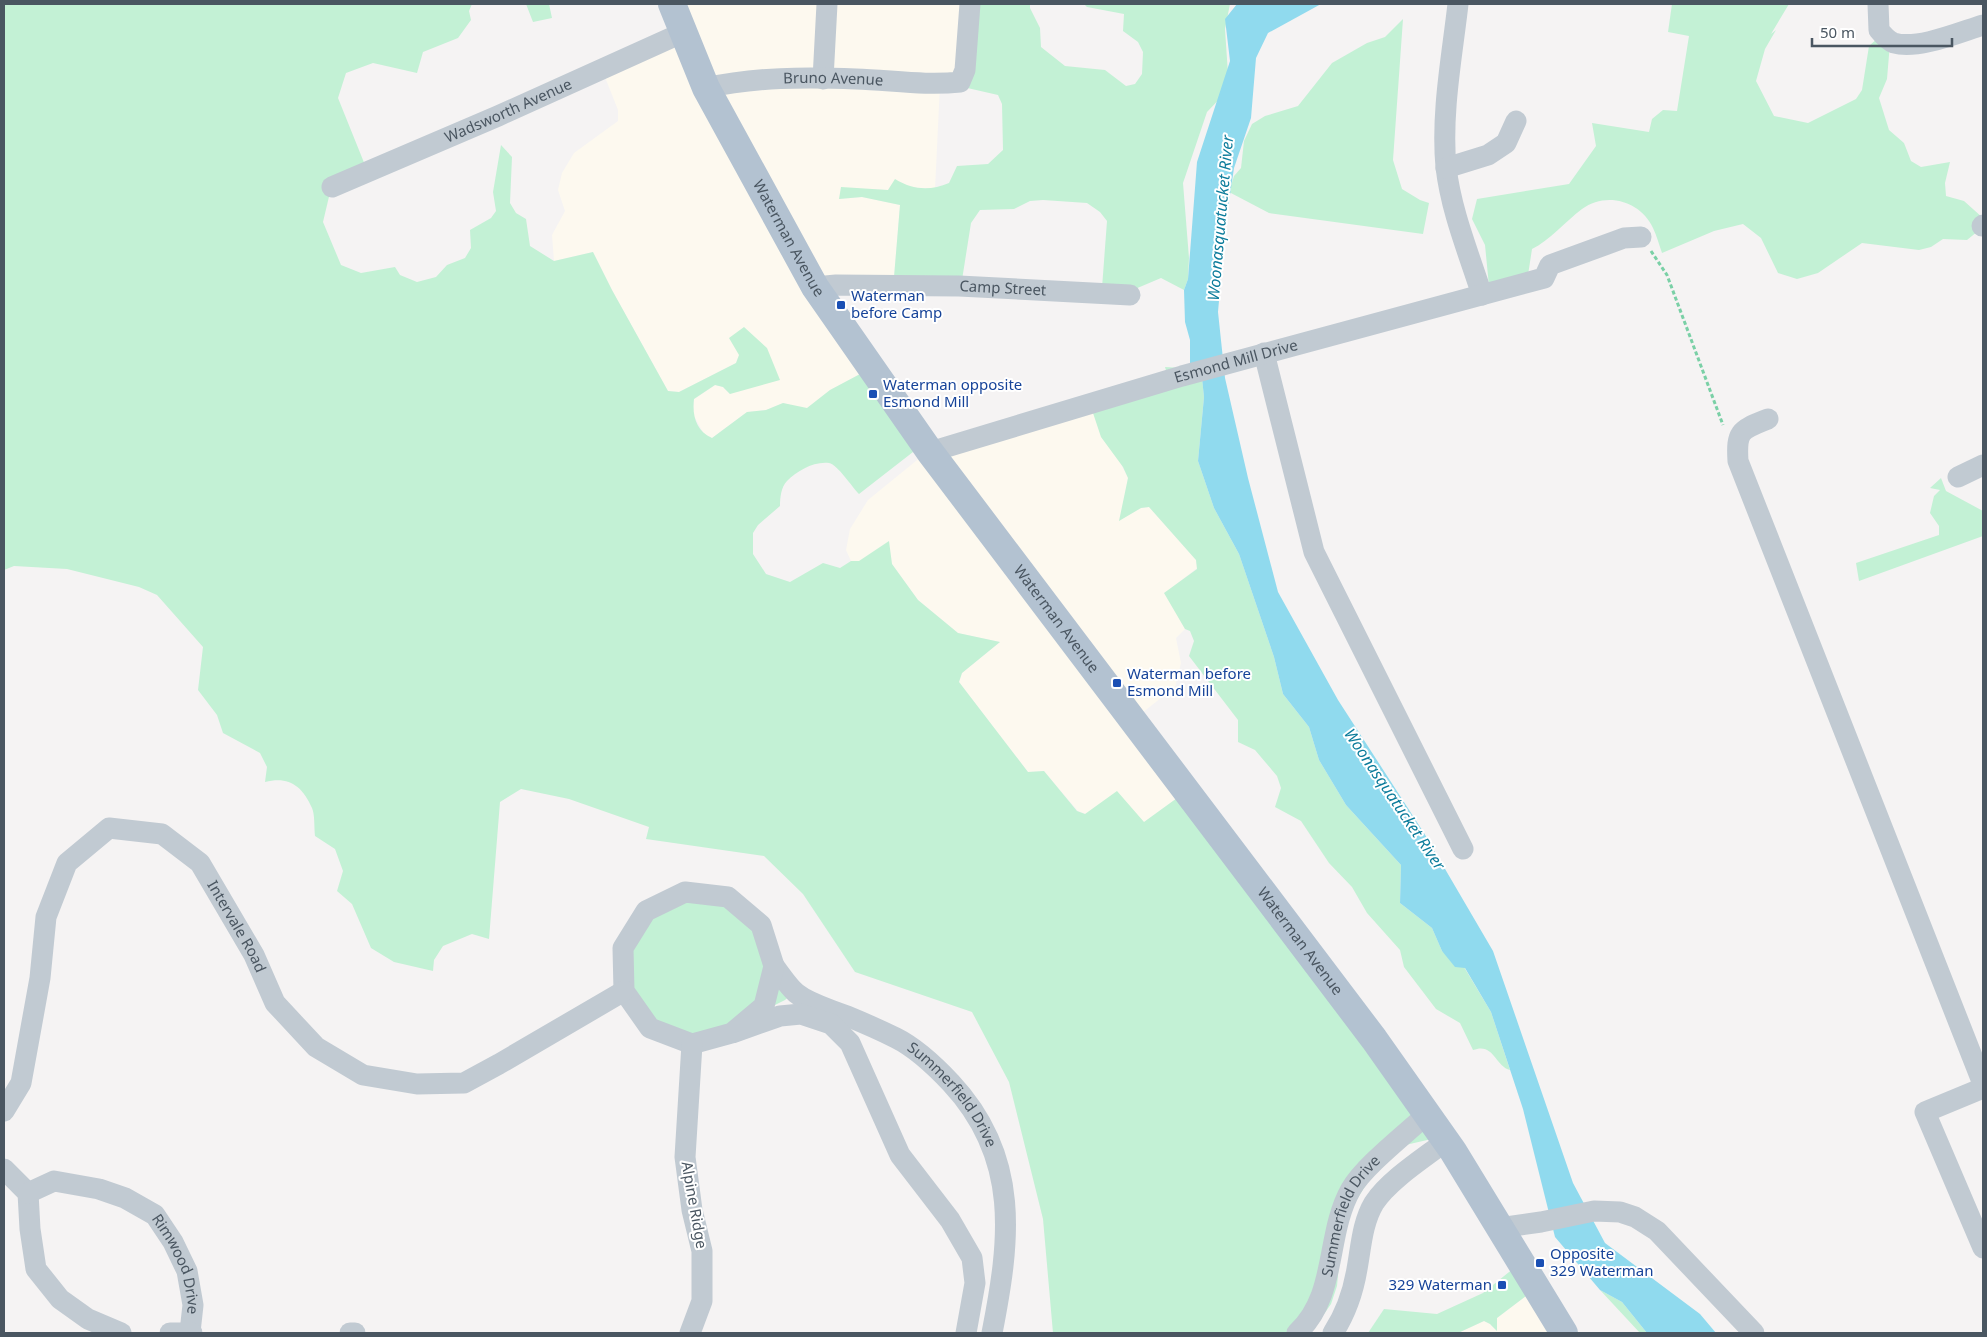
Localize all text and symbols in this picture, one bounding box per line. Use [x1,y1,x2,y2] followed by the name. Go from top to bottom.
[1812,15,1952,47] scale bar
[1820,22,1855,42] text: 50 m
[783,67,884,90] street label: Bruno Avenue
[441,73,575,147] street label: Wadsworth Avenue
[1202,134,1238,302] water label: Woonasquatucket River
[749,176,830,300] street label: Waterman Avenue
[959,275,1047,300] street label: Camp Street
[851,285,942,322] place label: Waterman before Camp
[835,299,847,311] marker: Waterman before Camp
[1171,334,1300,387] street label: Esmond Mill Drive
[883,374,1022,411] place label: Waterman opposite Esmond Mill
[867,388,879,400] marker: Waterman opposite Esmond Mill
[1010,560,1104,676] street label: Waterman Avenue
[1127,663,1251,700] place label: Waterman before Esmond Mill
[1111,677,1123,689] marker: Waterman before Esmond Mill
[1339,724,1451,875] water label: Woonasquatucket River
[203,876,271,975] street label: Intervale Road
[1253,882,1348,999] street label: Waterman Avenue
[904,1037,1002,1150] street label: Summerfield Drive
[1316,1150,1384,1278] street label: Summerfield Drive
[677,1160,712,1250] street label: Alpine Ridge
[148,1210,204,1315] street label: Rimwood Drive
[1550,1243,1654,1280] place label: Opposite 329 Waterman
[1534,1257,1546,1269] marker: Opposite 329 Waterman
[1389,1274,1492,1294] place label: 329 Waterman
[1496,1279,1508,1291] marker: 329 Waterman

